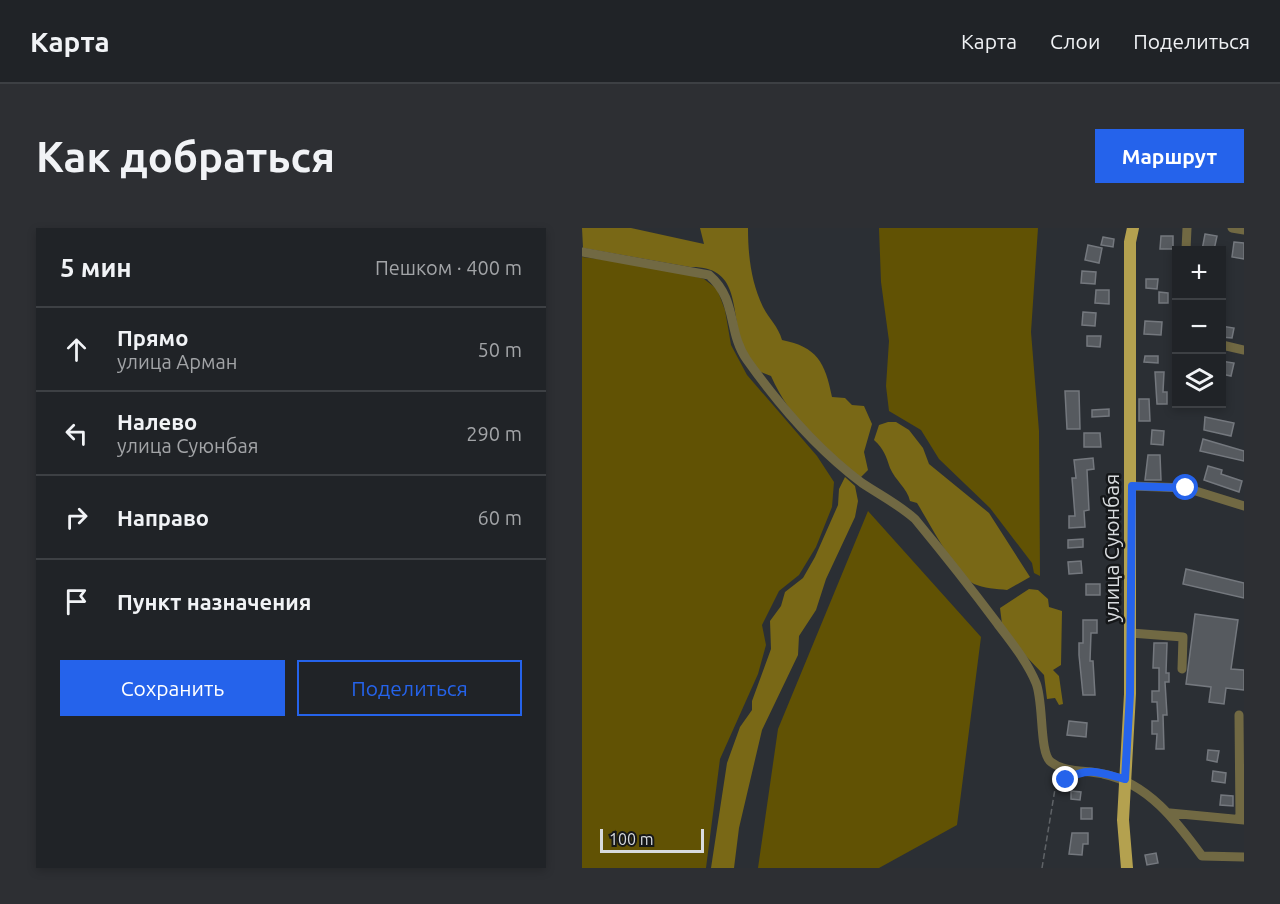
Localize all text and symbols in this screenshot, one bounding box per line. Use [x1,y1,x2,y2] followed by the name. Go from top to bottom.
[30,26,110,57] text: Карта
[961,29,1017,53] text: Карта
[1050,29,1100,53] text: Слои
[1133,29,1250,53] text: Поделиться
[1095,129,1244,183] button: Маршрут
[36,133,335,180] text: Как добраться
[1172,246,1226,408] map controls
[1172,246,1226,300] button: +
[60,253,132,282] text: 5 мин
[375,256,522,279] text: Пешком · 400 m
[1172,300,1226,354] button: −
[117,325,188,350] text: Прямо
[60,333,93,366] icon: ahead
[478,338,522,361] text: 50 m
[117,350,238,373] text: улица Арман
[1172,354,1226,408] button: layers
[117,409,197,434] text: Налево
[60,417,93,450] icon: left
[466,422,522,445] text: 290 m
[117,434,258,457] text: улица Суюнбая
[1099,474,1123,622] street label: улица Суюнбая
[1172,474,1198,500] route start
[60,501,93,534] icon: right
[117,505,209,530] text: Направо
[478,506,522,529] text: 60 m
[60,585,93,618] icon: arrive
[117,589,311,614] text: Пункт назначения
[60,660,285,716] button: Сохранить
[297,660,522,716] button: Поделиться
[1052,766,1078,792] route end
[600,826,704,854] scale bar
[609,830,654,848] text: 100 m

